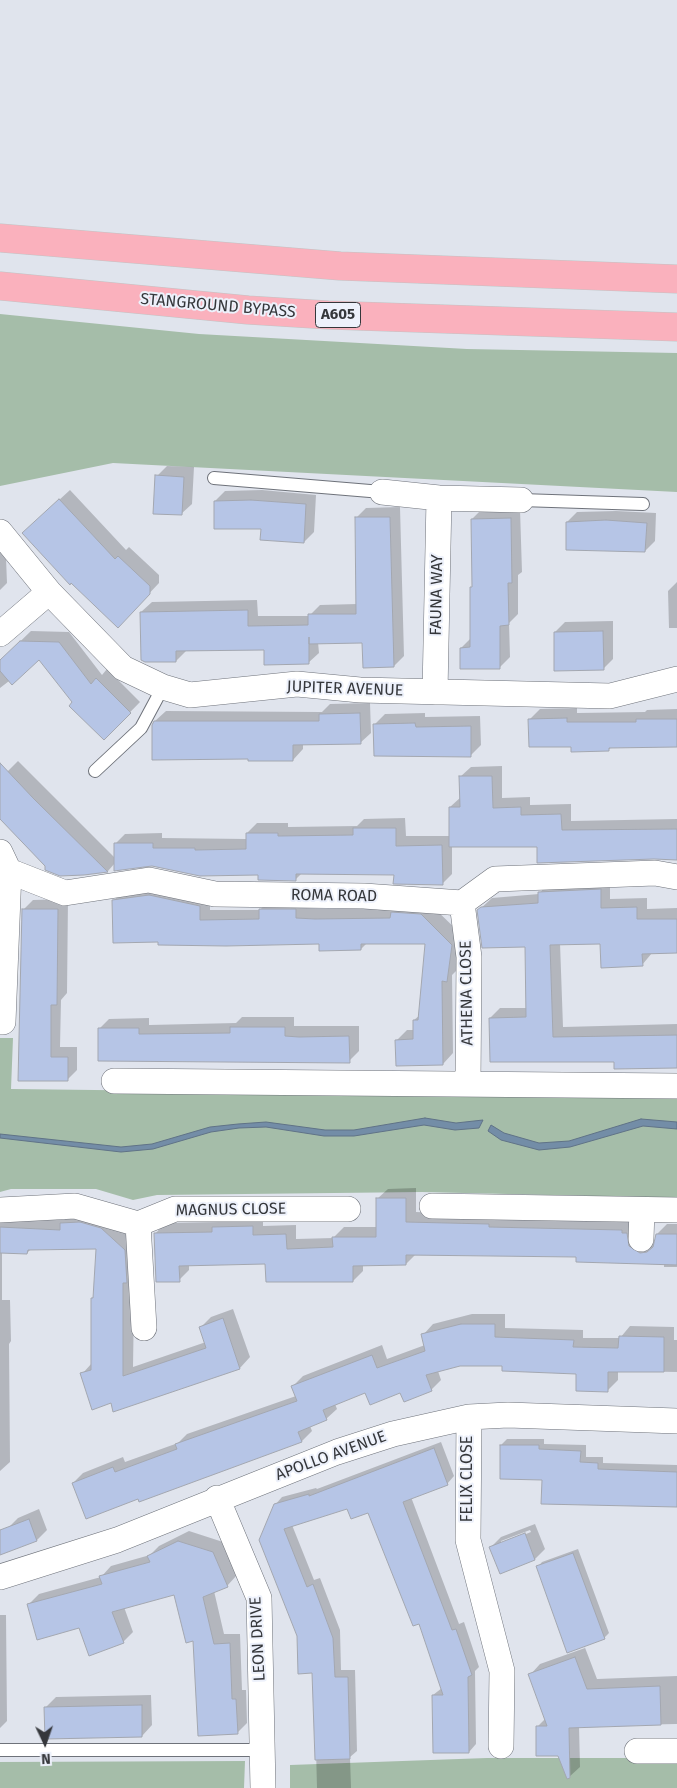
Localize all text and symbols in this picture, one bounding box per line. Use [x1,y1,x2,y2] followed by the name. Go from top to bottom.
[140,290,296,322] street label: STANGROUND BYPASS
[316,302,360,328] road number: A605
[427,554,447,636] street label: FAUNA WAY
[286,677,404,701] street label: JUPITER AVENUE
[291,886,377,906] street label: ROMA ROAD
[456,940,478,1046] street label: ATHENA CLOSE
[176,1199,286,1221] street label: MAGNUS CLOSE
[273,1427,389,1485] street label: APOLLO AVENUE
[458,1436,478,1522] street label: FELIX CLOSE
[246,1596,270,1682] street label: LEON DRIVE
[20,1718,70,1768] north arrow
[41,1750,51,1767] text: N

